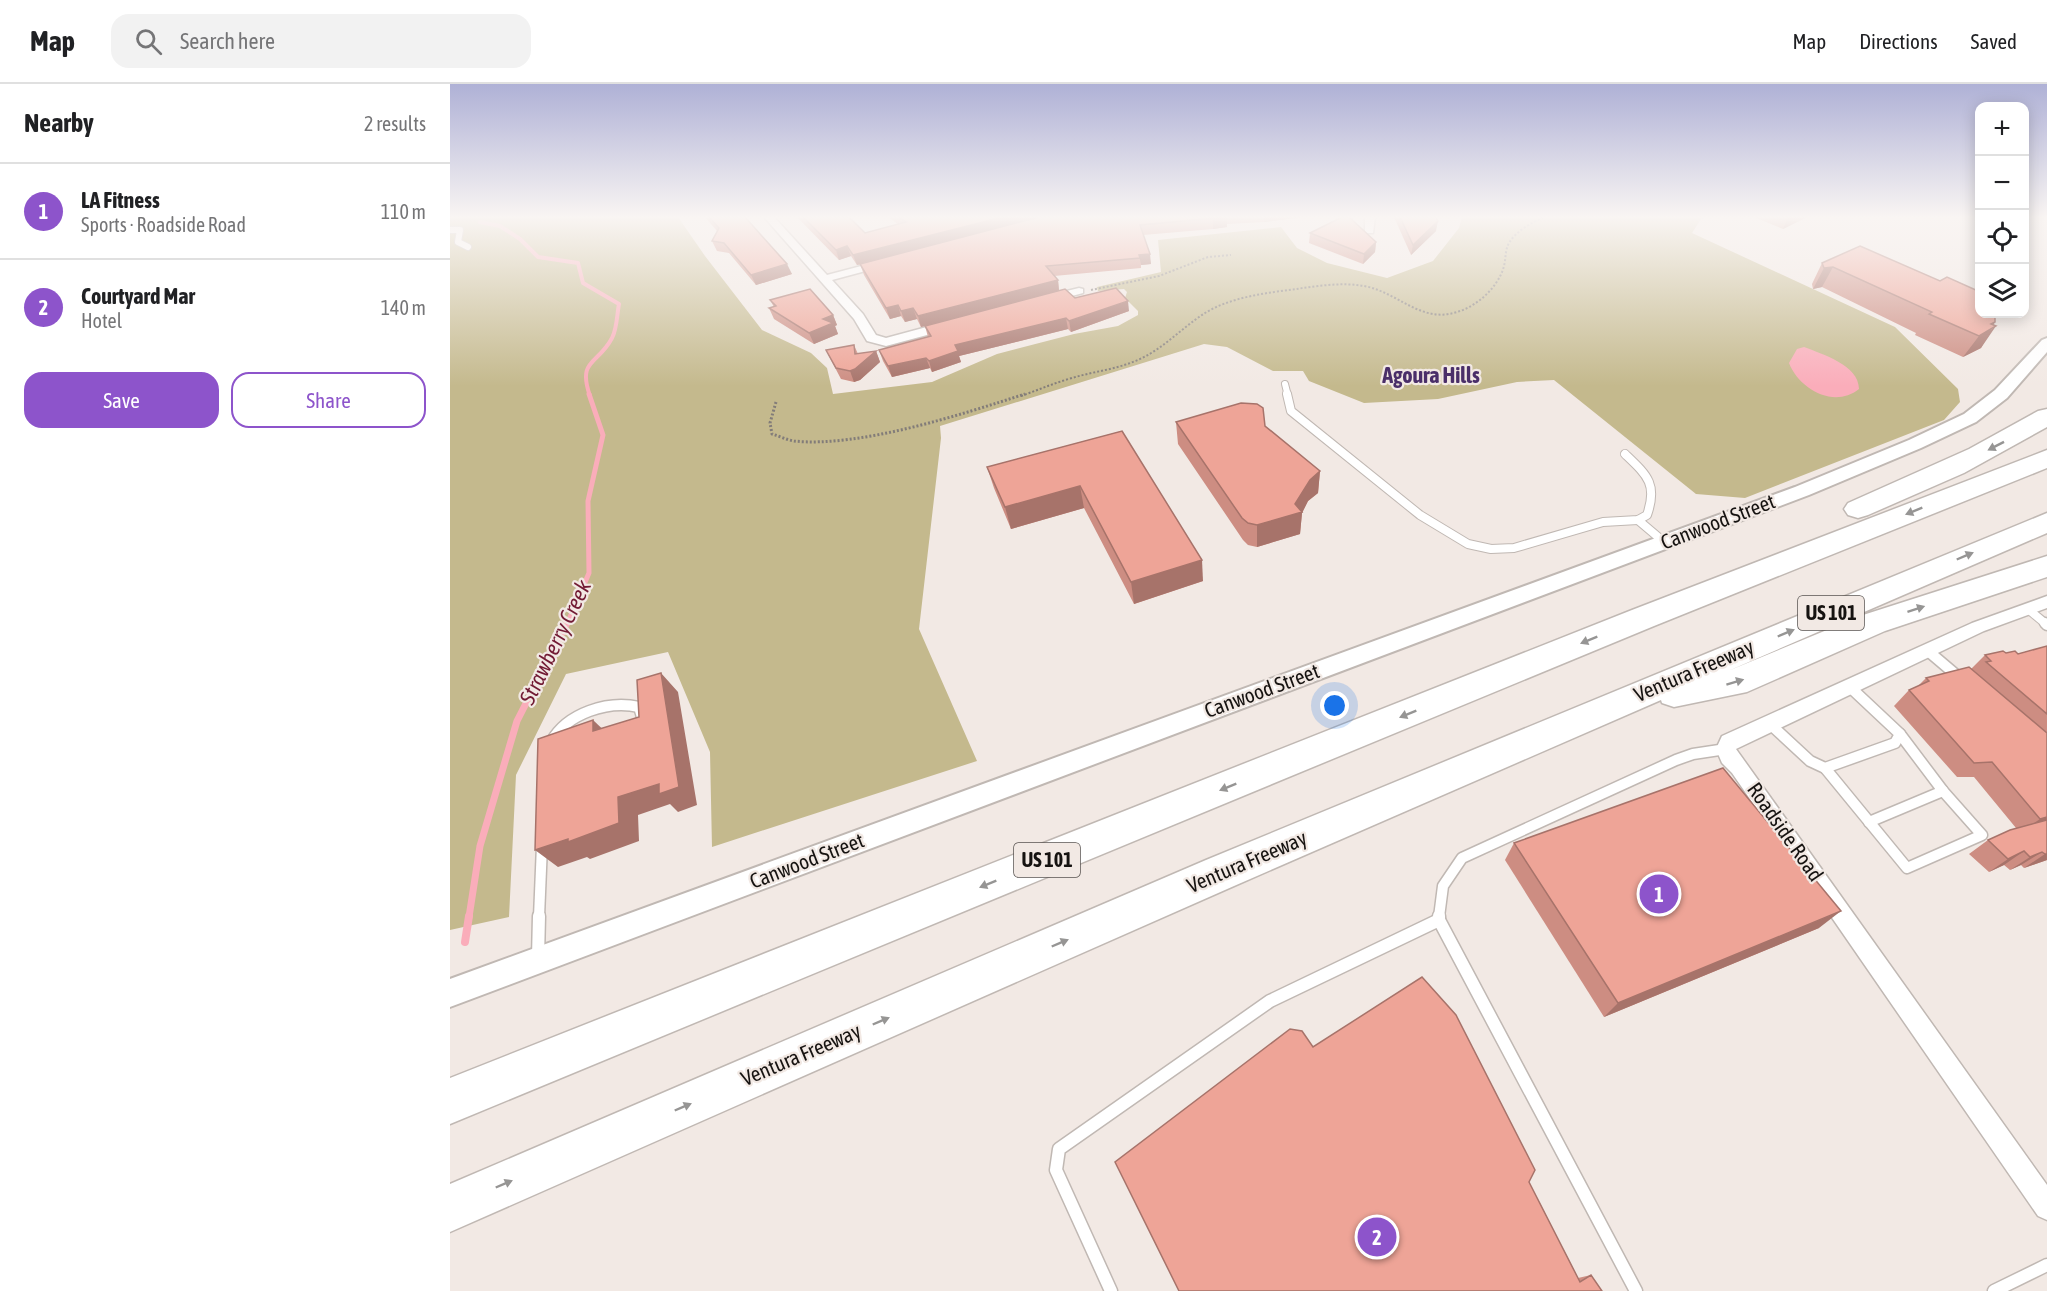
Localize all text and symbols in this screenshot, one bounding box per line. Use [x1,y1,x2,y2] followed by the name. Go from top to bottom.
[111,14,531,68] search box
[30,25,75,57] text: Map
[132,25,165,58] icon: search
[180,28,275,54] text: Search here
[1792,29,1826,53] text: Map
[1859,29,1938,53] text: Directions
[1971,29,2017,53] text: Saved
[1975,102,2029,318] map controls
[1975,102,2029,156] button: +
[24,108,94,138] text: Nearby
[364,112,426,135] text: 2 results
[1975,156,2029,210] button: −
[81,187,160,213] text: LA Fitness
[39,200,48,223] text: 1
[381,200,426,223] text: 110 m
[1975,210,2029,264] button: locate
[81,213,246,236] text: Sports · Roadside Road
[1975,264,2029,318] button: layers
[81,283,195,309] text: Courtyard Mar
[39,296,48,319] text: 2
[381,296,426,319] text: 140 m
[81,309,122,332] text: Hotel
[1381,362,1480,388] district label: Agoura Hills
[24,372,219,428] button: Save
[231,372,426,428] button: Share
[1988,441,2005,450] one-way arrow
[1657,488,1778,554] street label: Canwood Street
[1905,506,1923,516] one-way arrow
[1956,551,1974,561] one-way arrow
[513,575,596,709] water label: Strawberry Creek
[1798,596,1864,630] road number: US 101
[1907,604,1925,614] one-way arrow
[1777,628,1794,637] one-way arrow
[1630,634,1757,706] street label: Ventura Freeway
[1579,635,1597,645] one-way arrow
[1201,658,1322,722] street label: Canwood Street
[1726,677,1744,686] one-way arrow
[1320,691,1349,720] your location
[1399,710,1417,719] one-way arrow
[1743,778,1829,885] street label: Roadside Road
[1218,782,1236,792] one-way arrow
[1183,825,1310,897] street label: Ventura Freeway
[746,827,867,893] street label: Canwood Street
[1014,843,1080,877] road number: US 101
[1640,872,1678,916] pin: 1
[979,879,997,889] one-way arrow
[1051,938,1069,948] one-way arrow
[872,1016,890,1026] one-way arrow
[737,1018,864,1090] street label: Ventura Freeway
[674,1102,692,1112] one-way arrow
[495,1180,512,1189] one-way arrow
[1358,1214,1396,1260] pin: 2

